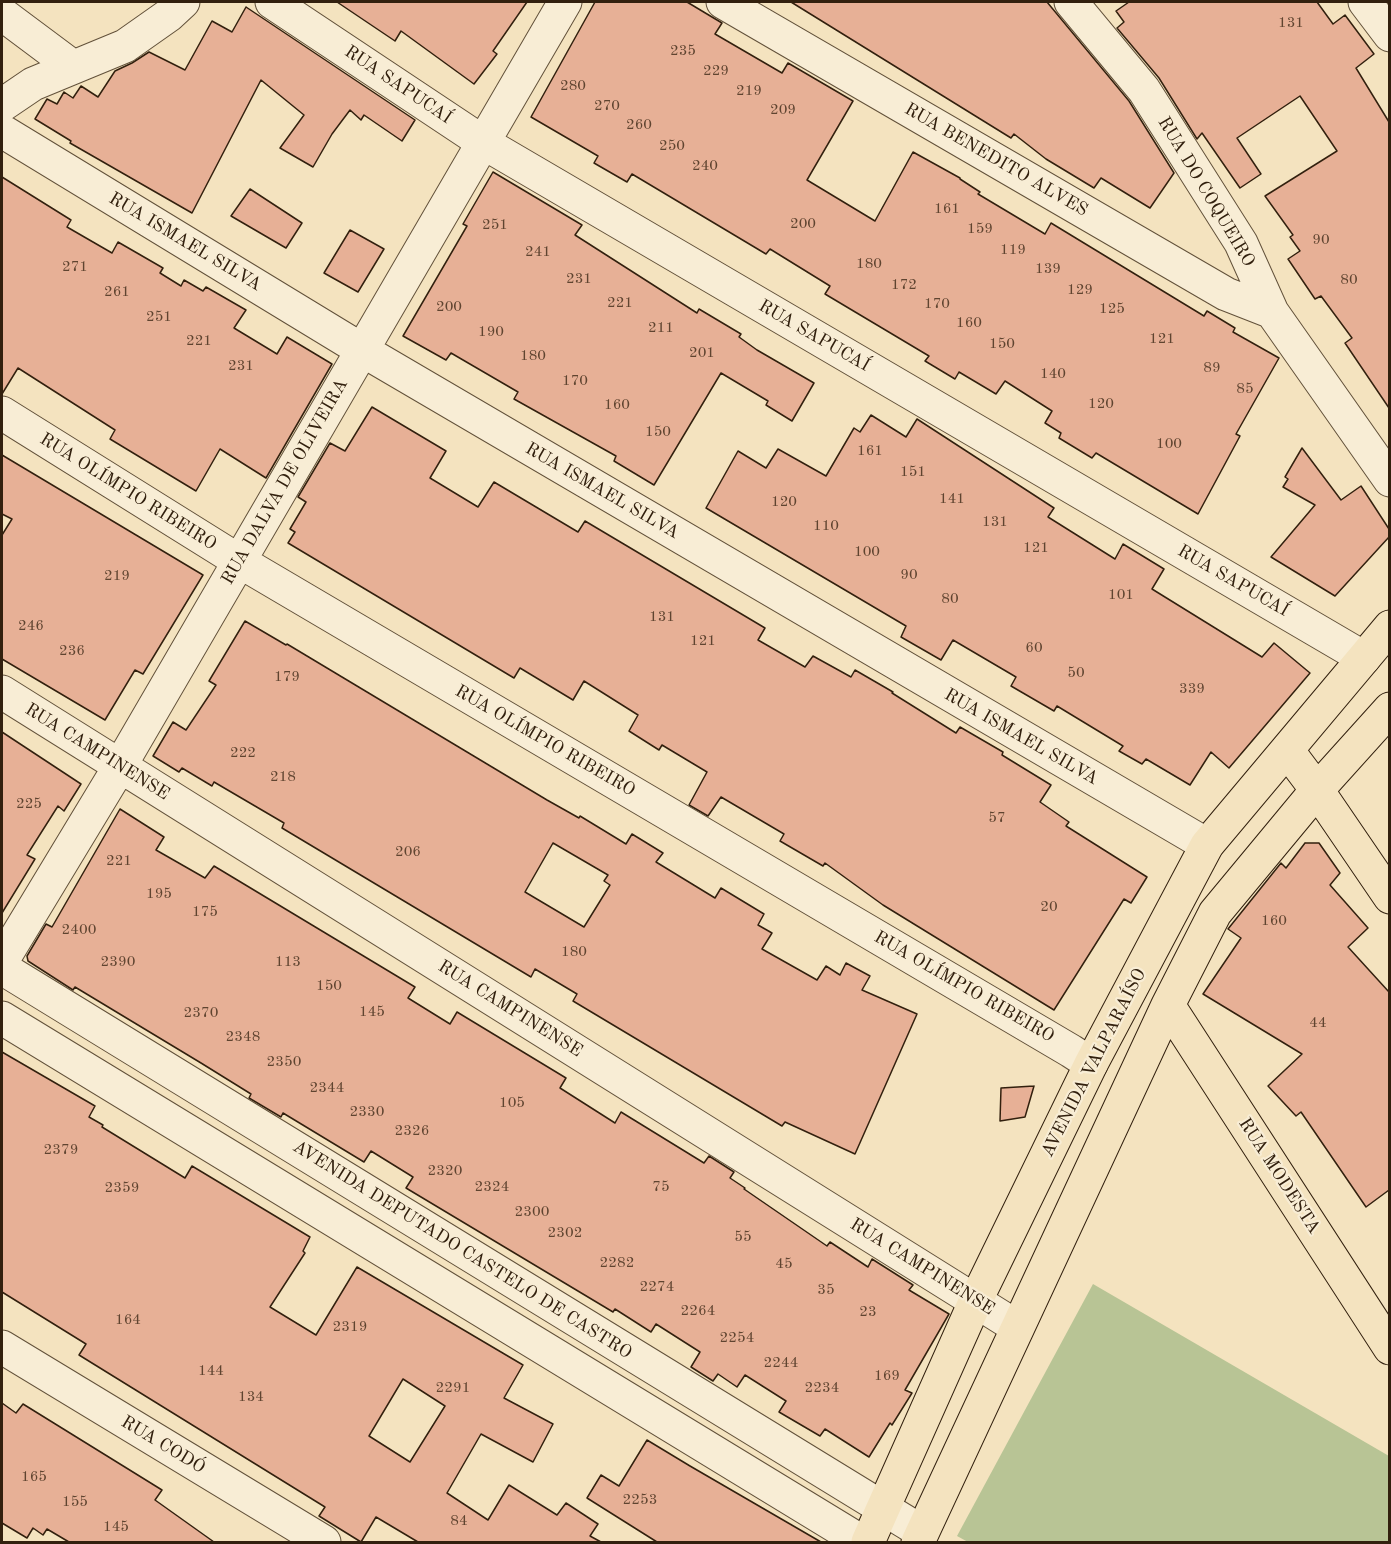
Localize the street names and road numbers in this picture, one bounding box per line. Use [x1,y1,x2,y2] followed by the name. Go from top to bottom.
[340,41,456,129] street label: RUA SAPUCAÍ
[900,99,1092,221] street label: RUA BENEDITO ALVES
[1153,113,1259,271] street label: RUA DO COQUEIRO
[105,188,265,296] street label: RUA ISMAEL SILVA
[754,295,874,377] street label: RUA SAPUCAÍ
[217,375,353,589] street label: RUA DALVA DE OLIVEIRA
[36,429,220,555] street label: RUA OLÍMPIO RIBEIRO
[521,438,683,544] street label: RUA ISMAEL SILVA
[1173,540,1293,622] street label: RUA SAPUCAÍ
[451,681,639,801] street label: RUA OLÍMPIO RIBEIRO
[940,684,1102,790] street label: RUA ISMAEL SILVA
[21,699,173,805] street label: RUA CAMPINENSE
[870,927,1058,1047] street label: RUA OLÍMPIO RIBEIRO
[434,956,586,1062] street label: RUA CAMPINENSE
[1037,965,1151,1161] street label: AVENIDA VALPARAÍSO
[1234,1114,1324,1238] street label: RUA MODESTA
[288,1136,636,1364] street label: AVENIDA DEPUTADO CASTELO DE CASTRO
[846,1214,998,1320] street label: RUA CAMPINENSE
[117,1411,209,1479] street label: RUA CODÓ

